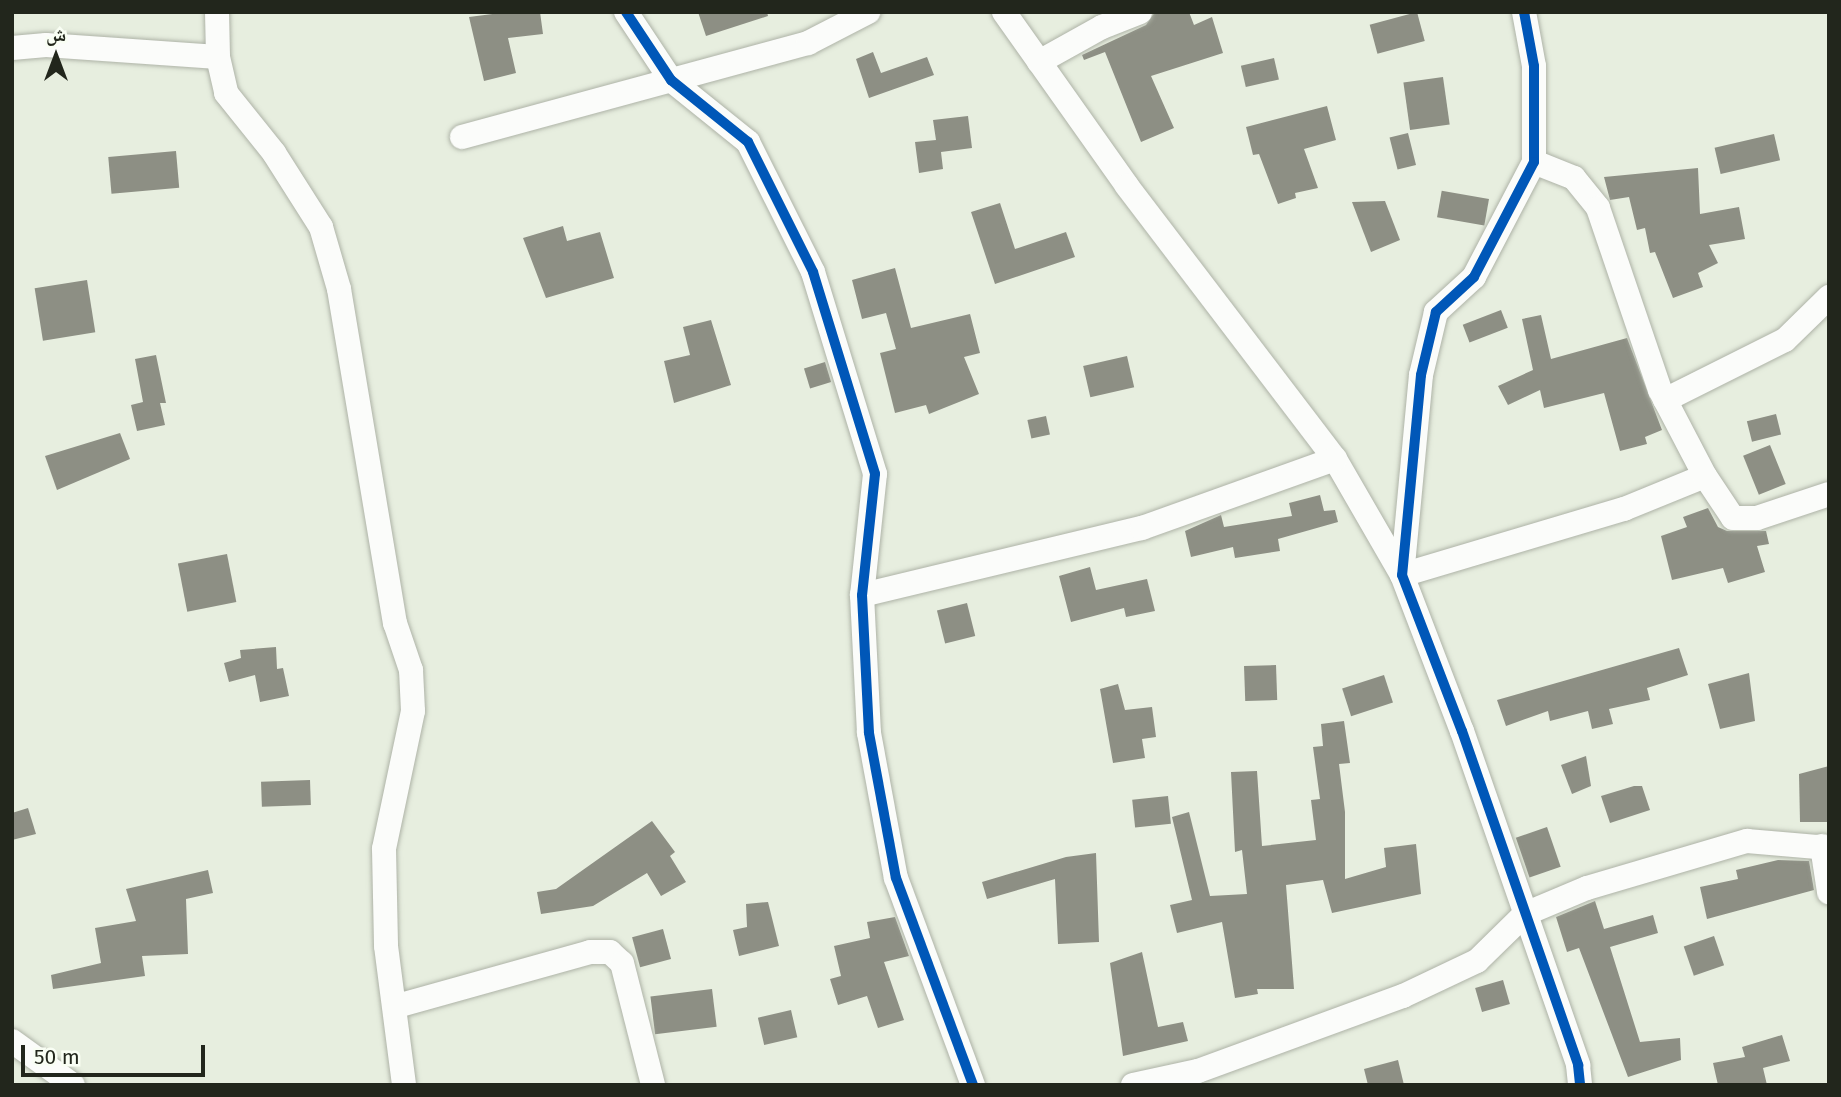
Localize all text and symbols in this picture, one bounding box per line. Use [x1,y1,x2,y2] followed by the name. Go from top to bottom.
[21,21,91,91] north arrow
[46,23,66,46] text: ش
[24,1030,208,1074] scale bar
[34,1044,80,1070] text: 50 m

